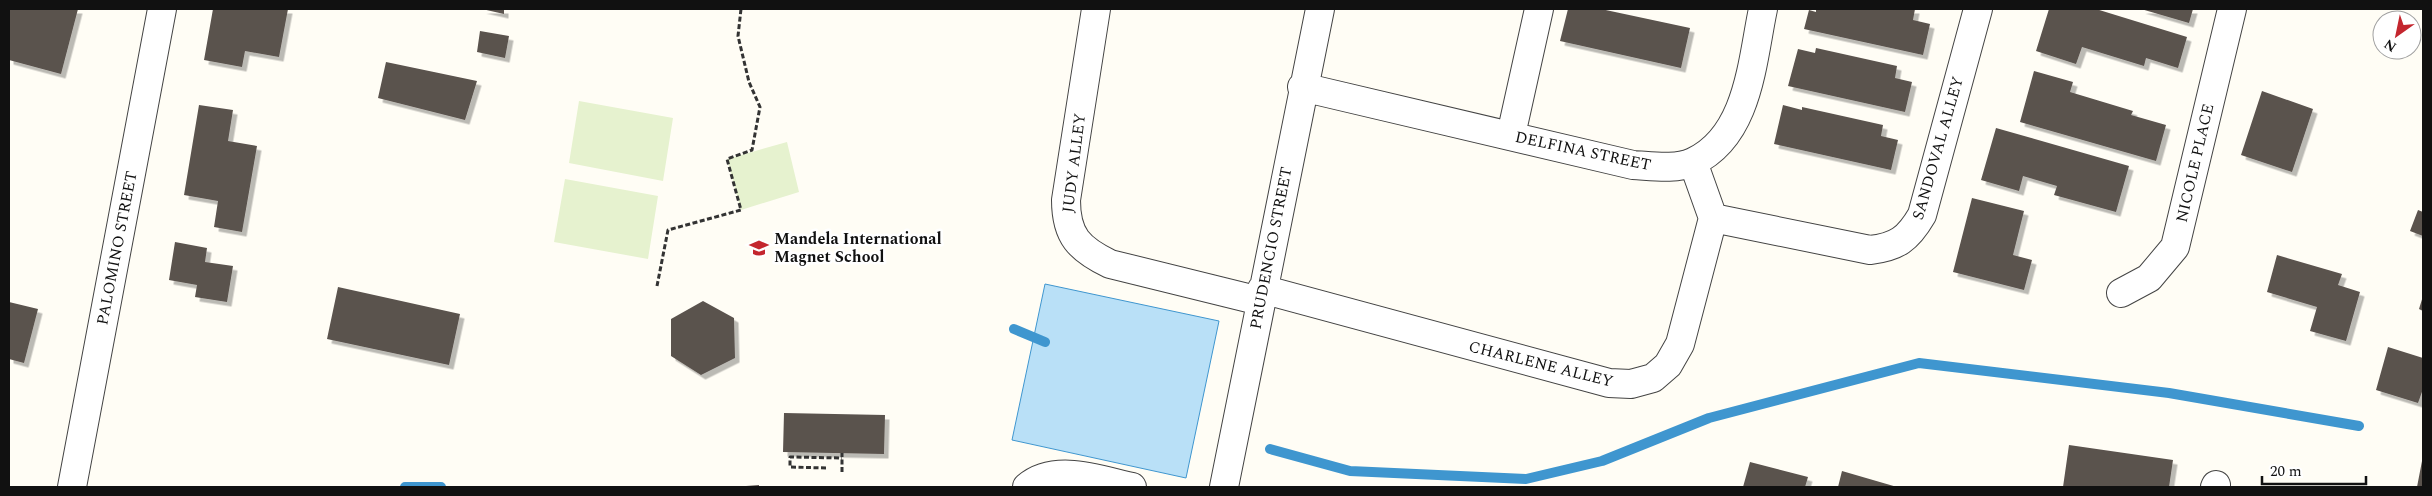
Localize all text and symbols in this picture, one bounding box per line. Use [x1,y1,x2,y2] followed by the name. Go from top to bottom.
[2372,10,2422,60] north arrow
[2380,34,2401,57] text: N
[1906,73,1970,223] street label: SANDOVAL ALLEY
[2170,101,2220,225] street label: NICOLE PLACE
[1056,112,1092,214] street label: JUDY ALLEY
[1513,125,1654,177] street label: DELFINA STREET
[1243,164,1299,331] street label: PRUDENCIO STREET
[90,169,144,327] street label: PALOMINO STREET
[774,227,942,269] place label: Mandela International Magnet School
[748,237,770,259] school or university icon: Mandela International Magnet School
[1466,334,1616,394] street label: CHARLENE ALLEY
[2262,454,2366,486] scale bar
[2270,460,2302,483] text: 20 m

